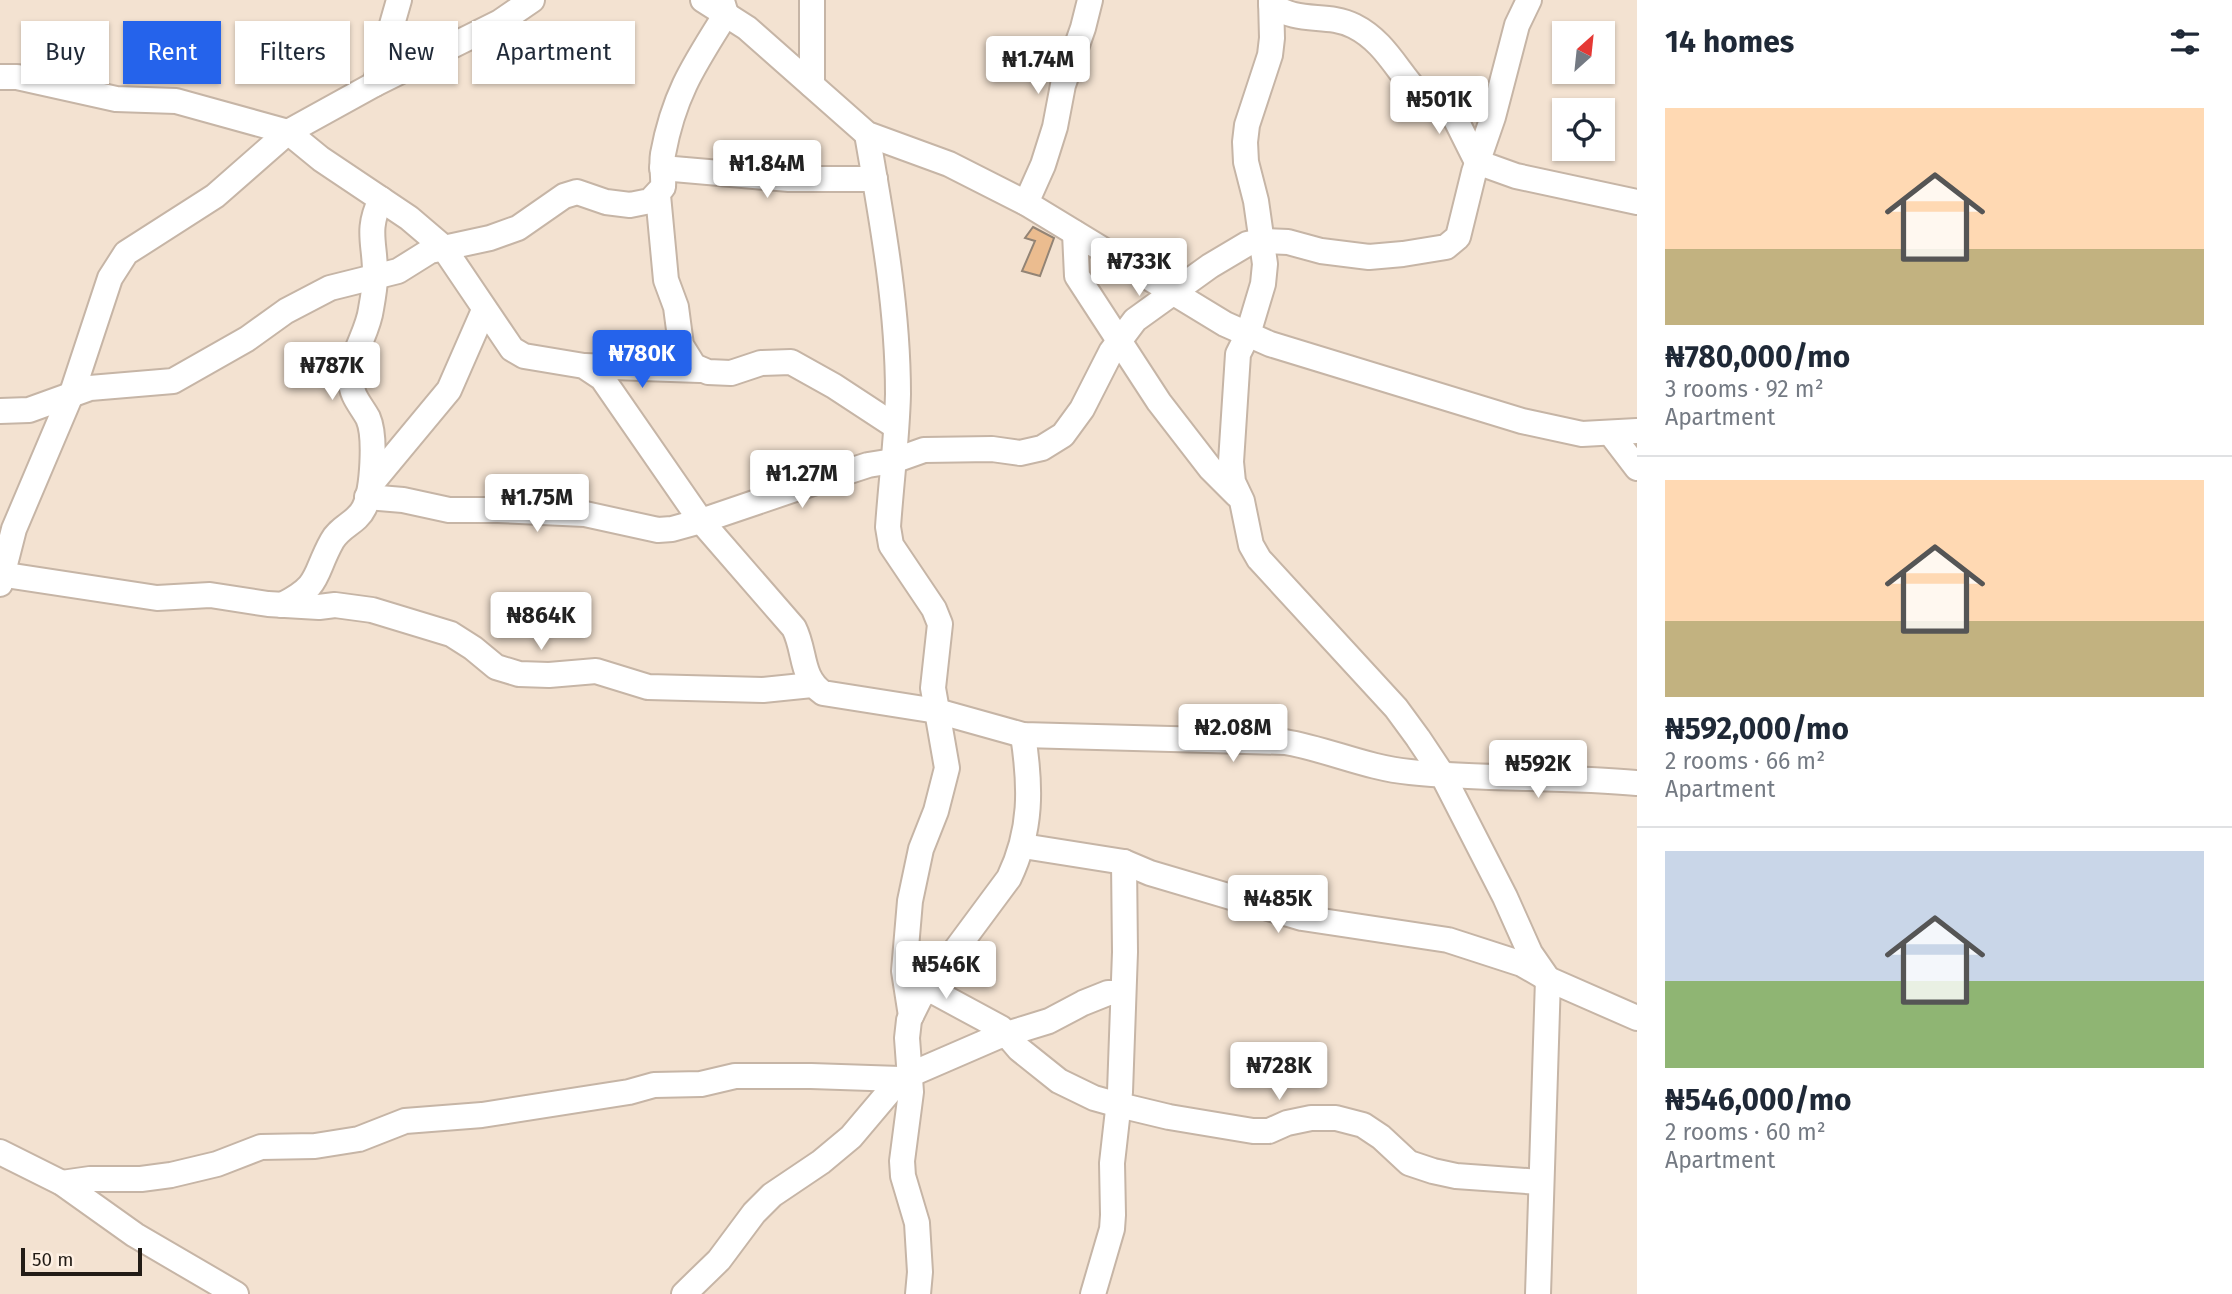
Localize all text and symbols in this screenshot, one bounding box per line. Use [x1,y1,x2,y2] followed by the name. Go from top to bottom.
[21,21,109,84] chip: Buy
[123,21,221,84] chip: Rent
[235,21,350,84] chip: Filters
[364,21,458,84] chip: New
[472,21,635,84] chip: Apartment
[1552,21,1615,84] north arrow
[1552,21,1615,161] map controls
[2166,23,2204,61] icon: filters
[1665,24,1794,60] text: 14 homes
[981,36,1095,96] pin: ₦1.74M
[1002,45,1074,73] text: ₦1.74M
[1390,76,1488,136] pin: ₦501K
[1406,85,1472,113] text: ₦501K
[1552,98,1615,161] button: locate
[710,140,824,200] pin: ₦1.84M
[729,149,805,177] text: ₦1.84M
[1872,154,1998,280] icon: home
[1090,238,1188,298] pin: ₦733K
[1107,247,1171,275] text: ₦733K
[593,330,691,390] pin: ₦780K
[609,339,675,367] text: ₦780K
[1665,339,1850,375] text: ₦780,000/mo
[283,342,381,402] pin: ₦787K
[300,351,364,379] text: ₦787K
[1665,375,1824,403] text: 3 rooms · 92 m²
[1665,403,1775,431] text: Apartment
[745,450,859,510] pin: ₦1.27M
[766,459,838,487] text: ₦1.27M
[480,475,594,534] pin: ₦1.75M
[501,483,573,511] text: ₦1.75M
[1872,526,1998,652] icon: home
[492,592,590,652] pin: ₦864K
[507,601,575,629] text: ₦864K
[1176,704,1290,764] pin: ₦2.08M
[1665,711,1849,747] text: ₦592,000/mo
[1194,713,1272,741] text: ₦2.08M
[1489,740,1587,800] pin: ₦592K
[1665,747,1825,775] text: 2 rooms · 66 m²
[1505,749,1571,777] text: ₦592K
[1665,775,1775,803] text: Apartment
[1229,876,1327,935] pin: ₦485K
[1244,884,1312,912] text: ₦485K
[1872,897,1998,1023] icon: home
[897,942,995,1001] pin: ₦546K
[912,950,980,978] text: ₦546K
[1230,1042,1328,1102] pin: ₦728K
[1246,1051,1312,1079] text: ₦728K
[1665,1082,1852,1118] text: ₦546,000/mo
[1665,1118,1826,1146] text: 2 rooms · 60 m²
[1665,1146,1775,1174] text: Apartment
[21,1245,142,1277] scale bar
[32,1248,73,1271] text: 50 m

